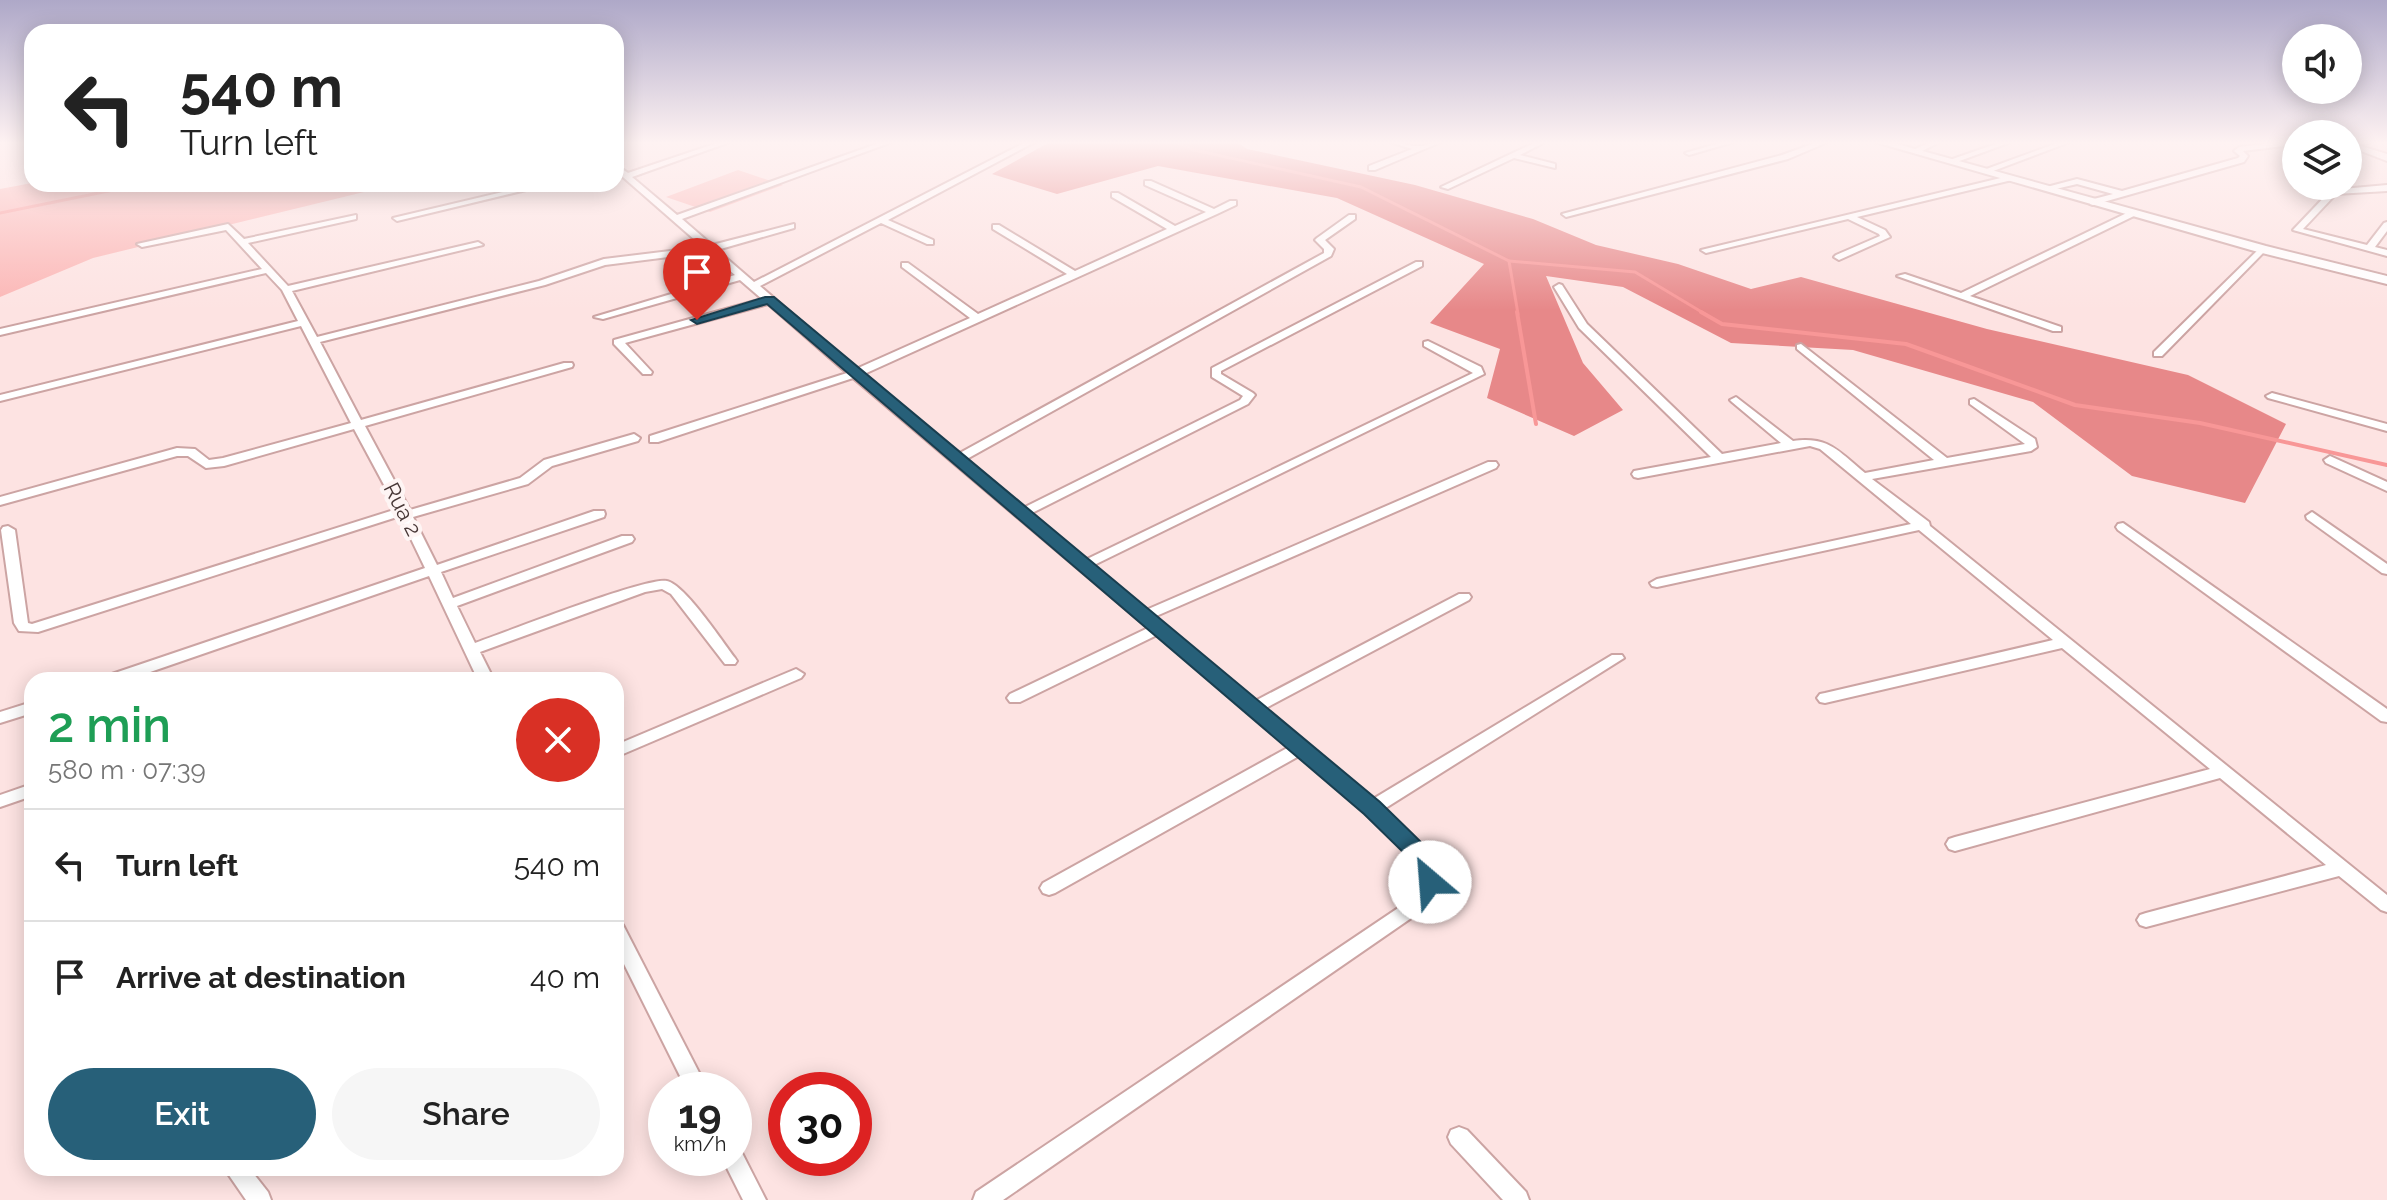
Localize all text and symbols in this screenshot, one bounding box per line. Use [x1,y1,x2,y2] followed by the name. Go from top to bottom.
[2282,24,2362,200] map controls
[2282,24,2362,104] button: sound
[180,54,343,120] text: 540 m
[48,56,152,160] icon: left
[2282,120,2362,200] button: layers
[180,121,318,163] text: Turn left
[663,238,731,320] pin
[675,250,719,294] icon: arrive
[379,478,427,540] street label: Rua 2
[48,697,171,753] text: 2 min
[516,698,600,782] button: close
[48,755,206,785] text: 580 m · 07:39
[1388,840,1472,924] position arrow
[48,843,92,887] icon: left
[116,848,238,883] text: Turn left
[514,848,600,883] text: 540 m
[48,955,92,999] icon: arrive
[116,960,406,995] text: Arrive at destination
[530,960,600,995] text: 40 m
[48,1068,316,1160] button: Exit
[332,1068,600,1160] button: Share
[768,1072,872,1176] speed limit sign: 30
[678,1090,722,1137] text: 19
[674,1132,726,1156] text: km/h

